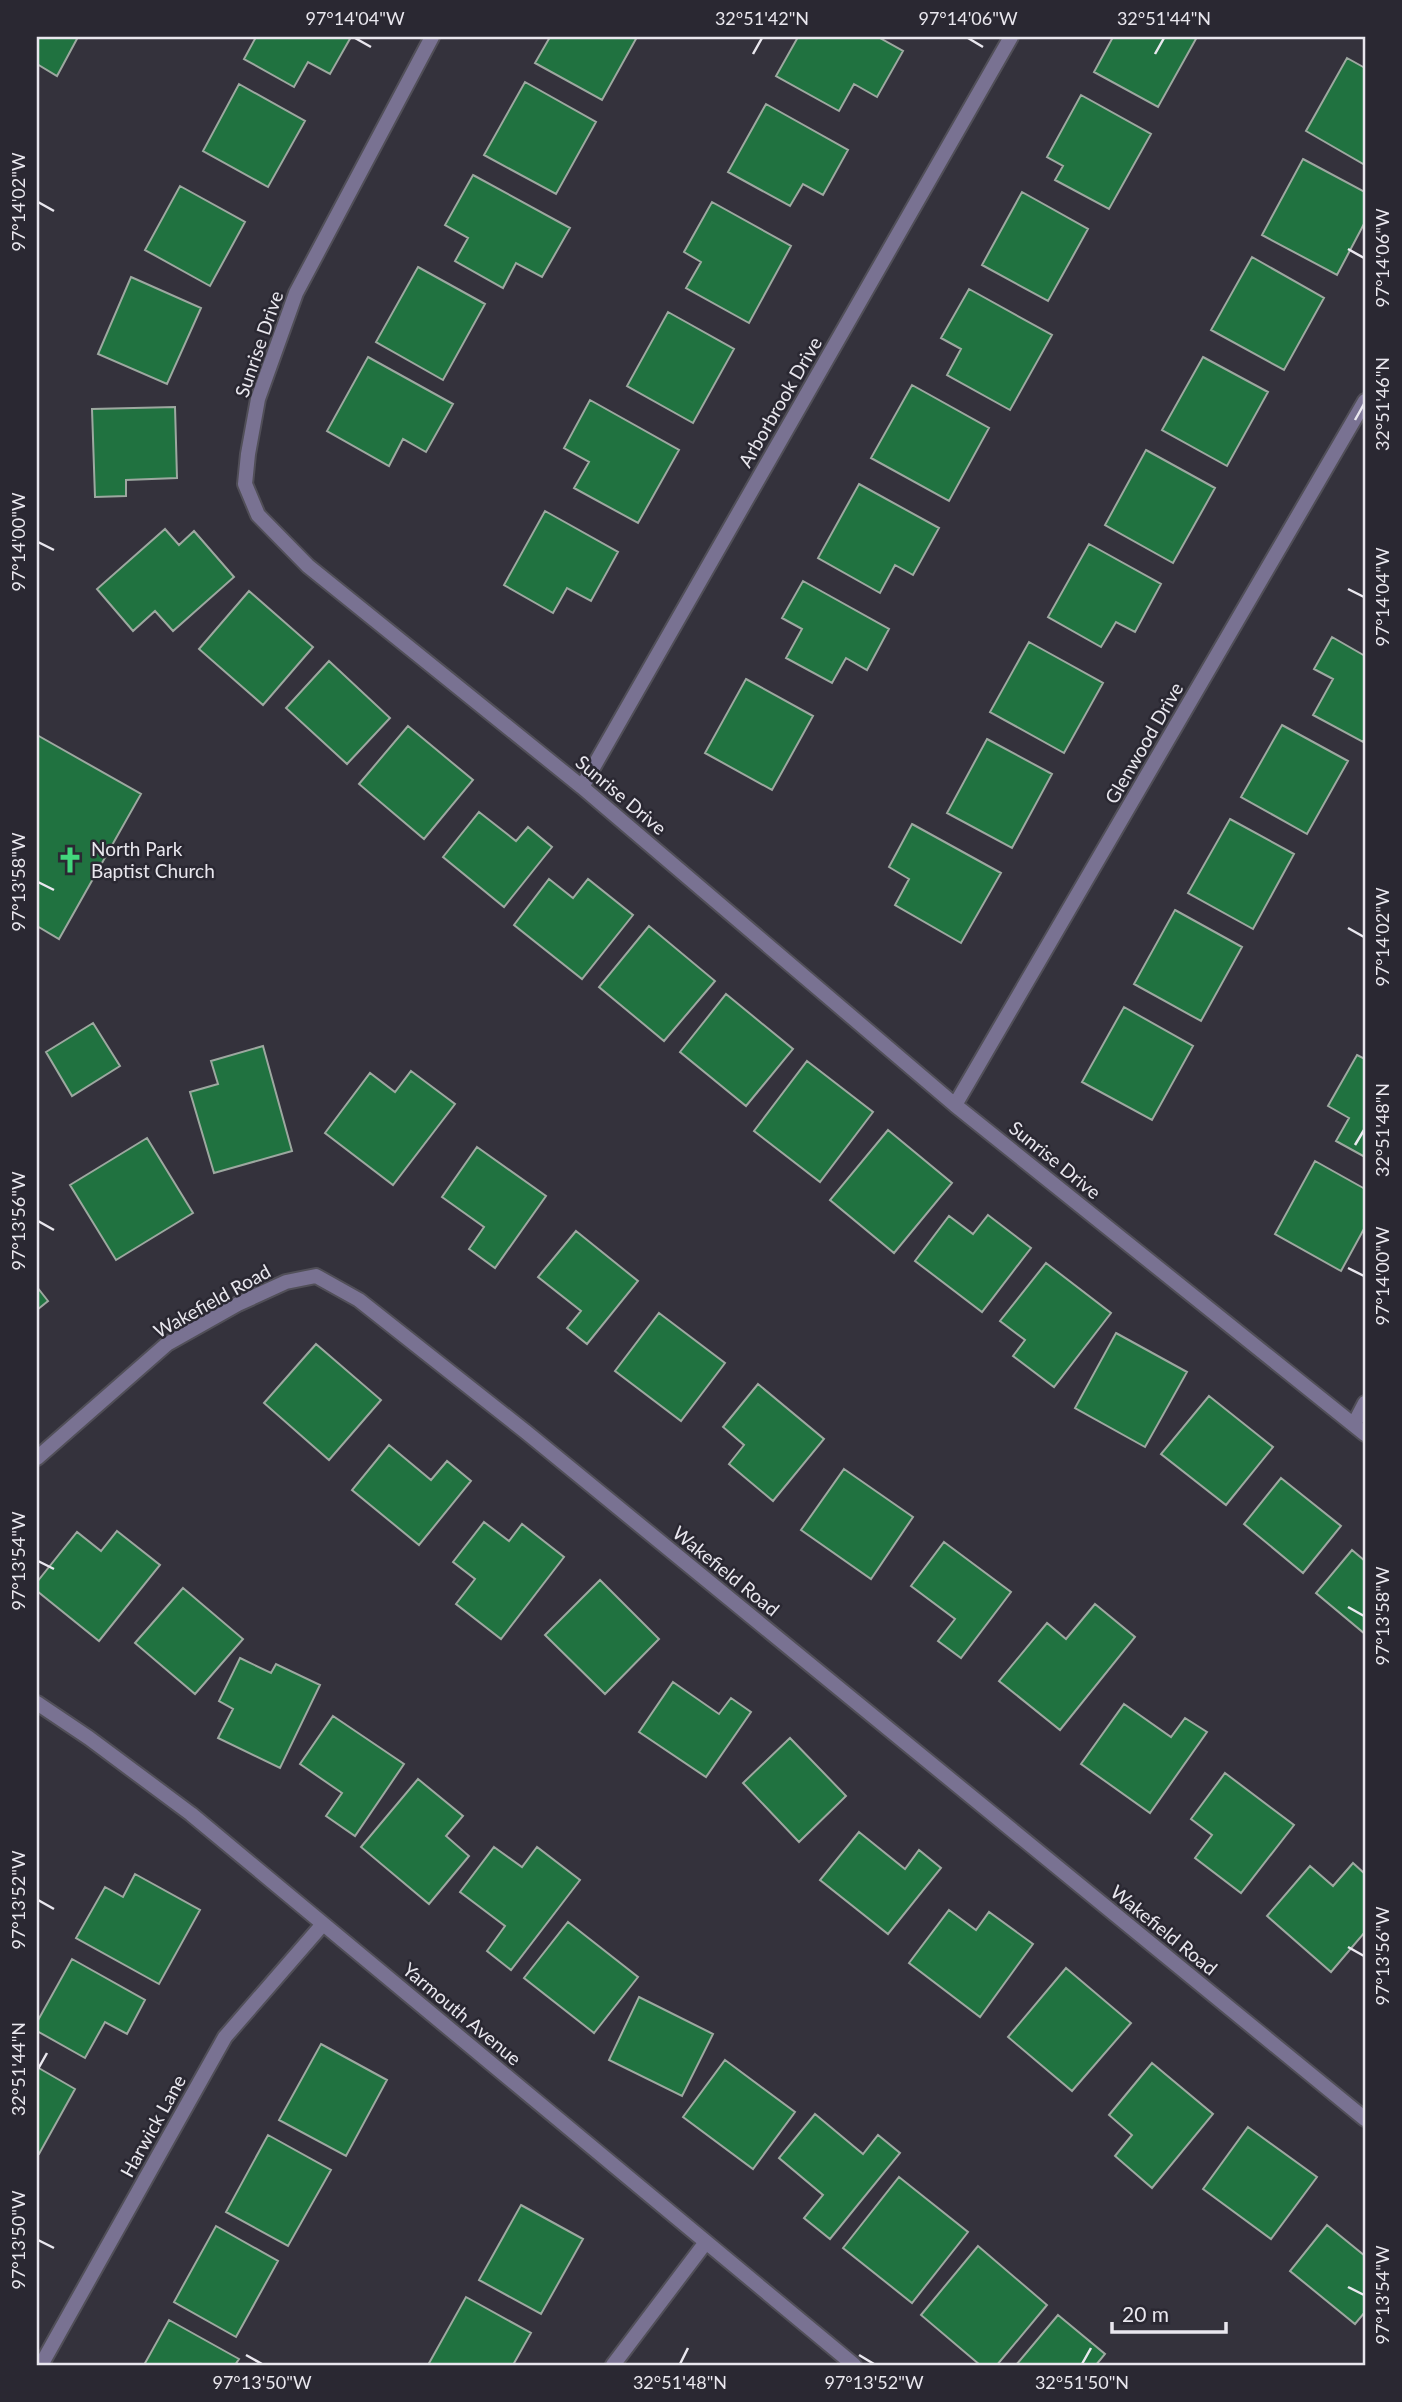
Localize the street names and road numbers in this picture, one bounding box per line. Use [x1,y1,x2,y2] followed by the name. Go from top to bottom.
[230,288,288,400] street label: Sunrise Drive
[733,333,826,471] street label: Arborbrook Drive
[1100,678,1188,807] street label: Glenwood Drive
[571,750,671,839] street label: Sunrise Drive
[1005,1116,1106,1204] street label: Sunrise Drive
[149,1259,274,1342] street label: Wakefield Road
[669,1521,784,1620] street label: Wakefield Road
[1107,1880,1222,1979] street label: Wakefield Road
[398,1957,526,2070] street label: Yarmouth Avenue
[115,2071,190,2181] street label: Harwick Lane

